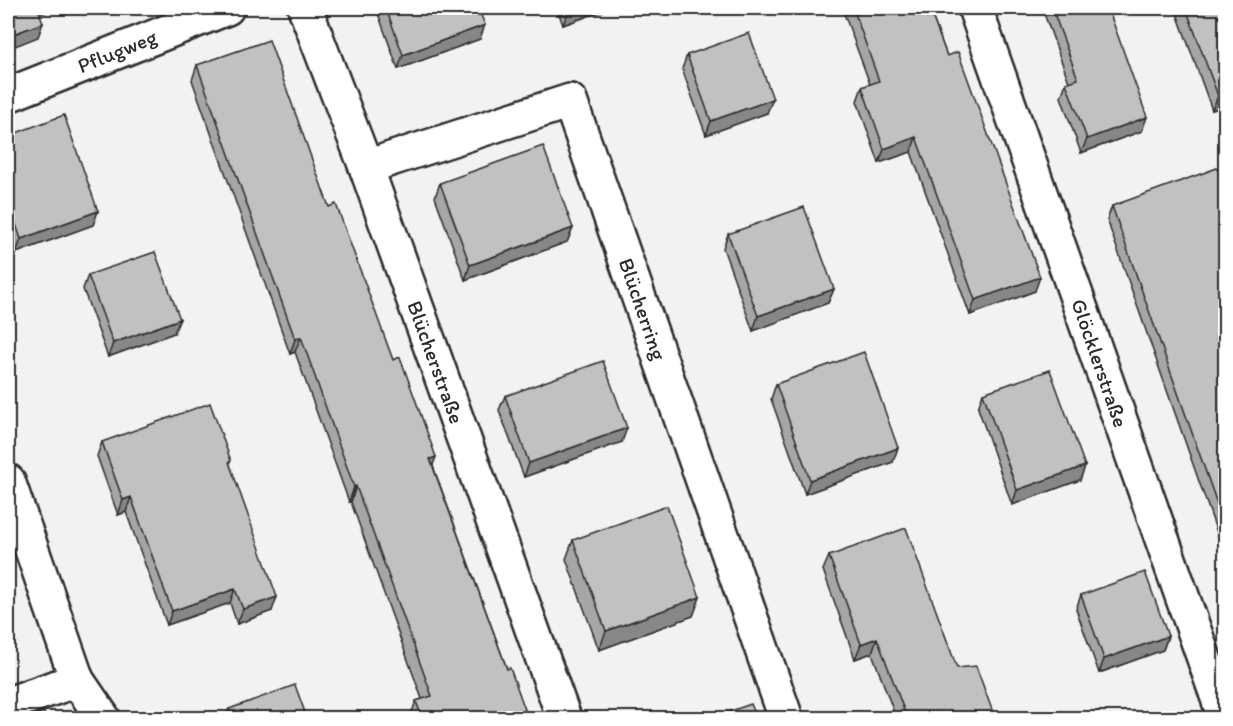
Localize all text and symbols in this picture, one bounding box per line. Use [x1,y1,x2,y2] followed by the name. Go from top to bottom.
[74,24,161,78] street label: Pflugweg
[614,255,672,363] street label: Blücherring
[1066,296,1134,430] street label: Glöcklerstraße
[402,297,470,427] street label: Blücherstraße

